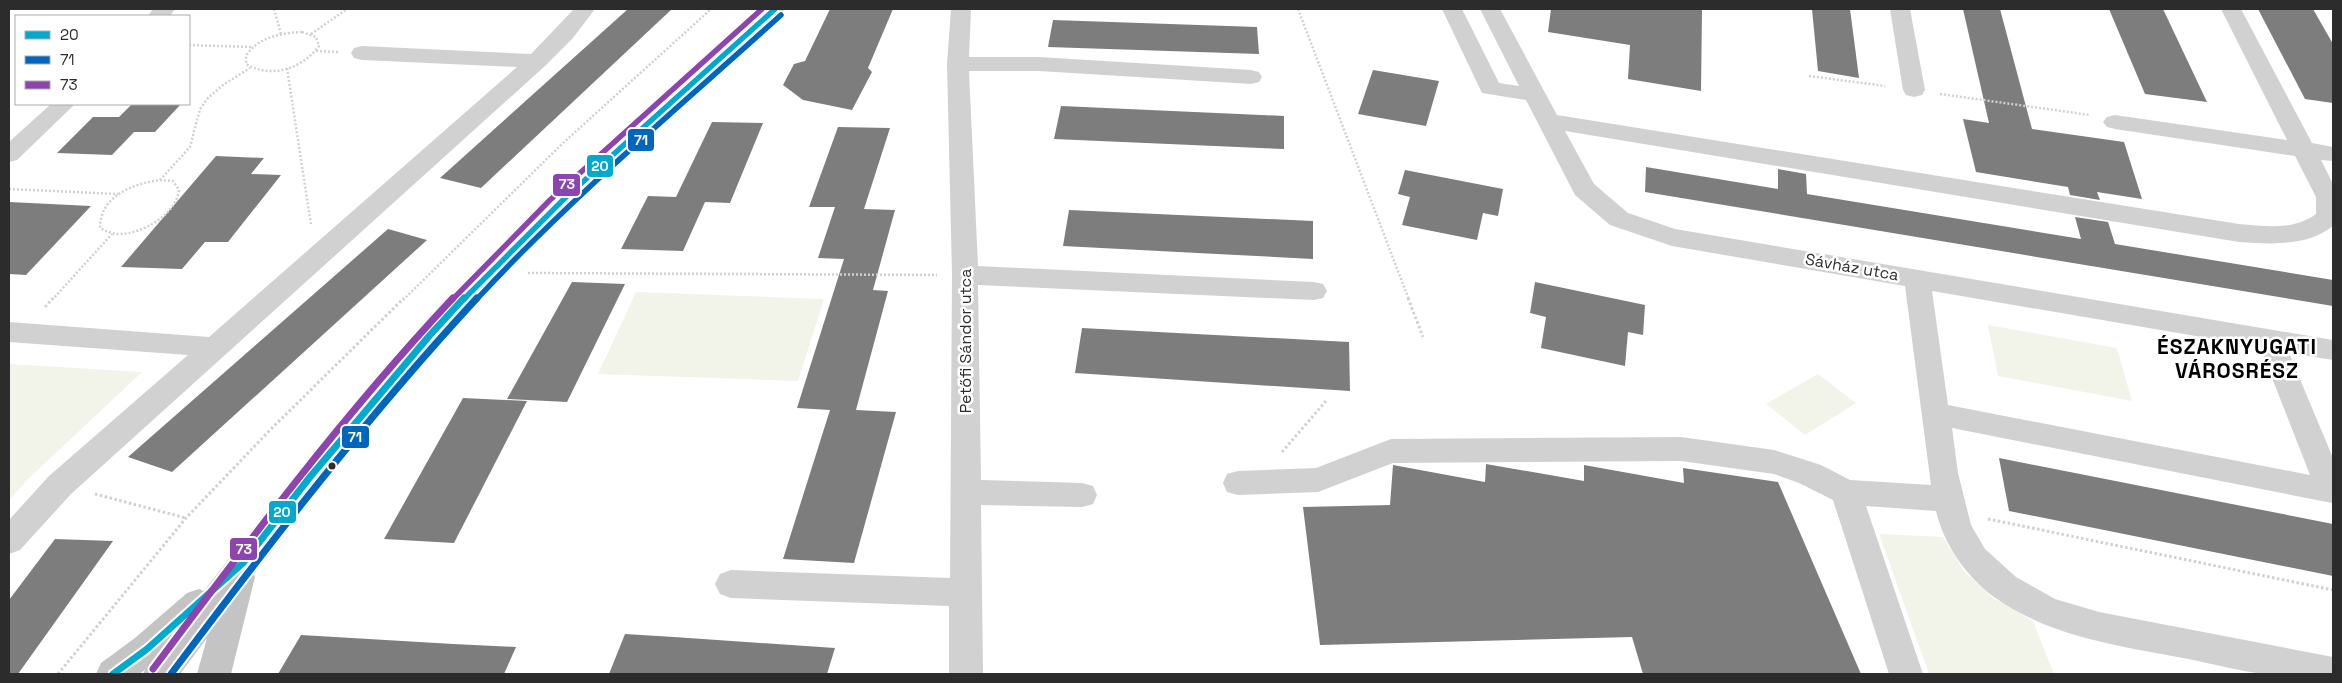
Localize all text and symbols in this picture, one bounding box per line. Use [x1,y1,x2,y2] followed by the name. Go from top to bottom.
[15,15,190,105] legend
[60,25,79,44] text: 20
[60,50,75,69] text: 71
[60,75,78,94] text: 73
[627,128,655,152] line badge: 71
[634,131,648,149] text: 71
[586,154,614,178] line badge: 20
[591,157,609,175] text: 20
[552,173,581,197] line badge: 73
[559,175,575,193] text: 73
[1804,248,1900,286] street label: Sávház utca
[955,269,976,413] street label: Petőfi Sándor utca
[2157,333,2317,384] district label: ÉSZAKNYUGATI VÁROSRÉSZ
[341,425,370,449] line badge: 71
[348,428,362,446] text: 71
[327,461,337,471] unlabelled marker
[268,500,297,524] line badge: 20
[273,503,291,521] text: 20
[229,537,258,561] line badge: 73
[236,540,252,558] text: 73

